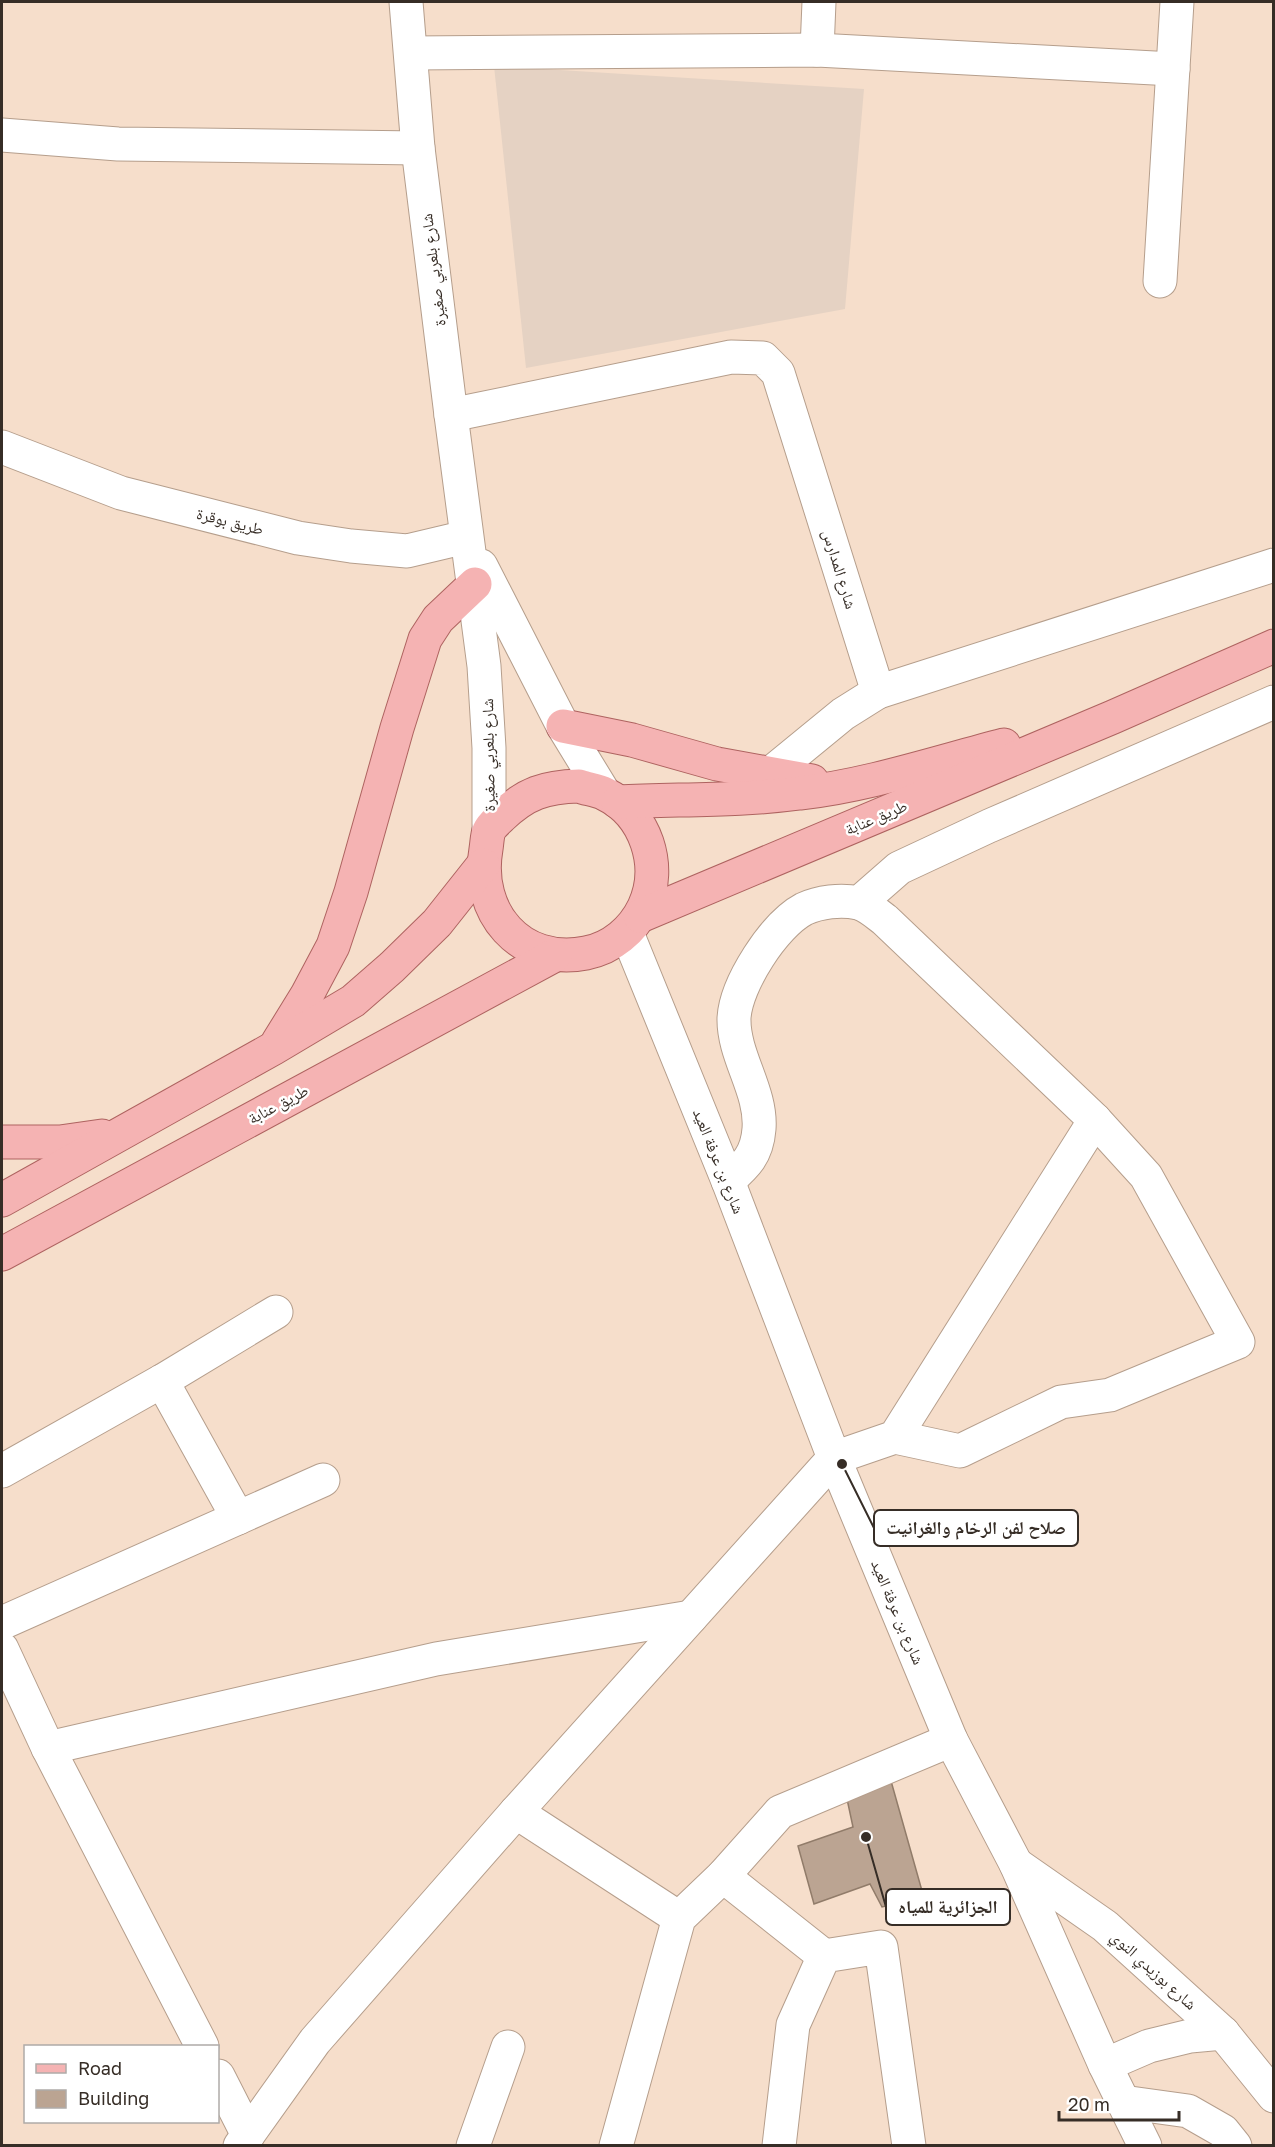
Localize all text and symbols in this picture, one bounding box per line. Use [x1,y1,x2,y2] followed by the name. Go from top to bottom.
[416,212,453,327] street label: شارع بلعربي صغيرة
[194,503,266,540] street label: طريق بوقرة
[817,527,862,611] street label: شارع المدارس
[477,698,502,812] street label: شارع بلعربي صغيرة
[842,795,910,840] street label: طريق عنابة
[245,1080,312,1129] street label: طريق عنابة
[688,1105,749,1217] street label: شارع بن عرفة العيد
[874,1510,1078,1546] callout: صلاح لفن الرخام والغرانيت
[886,1516,1066,1540] text: صلاح لفن الرخام والغرانيت
[866,1557,929,1668] street label: شارع بن عرفة العيد
[886,1889,1010,1925] callout: الجزائرية للمياه
[898,1895,998,1917] text: الجزائرية للمياه
[1105,1926,1201,2016] street label: شارع بوزيدي النوي
[24,2045,219,2123] legend
[78,2057,122,2079] text: Road
[1059,2084,1179,2122] scale bar
[78,2087,149,2109] text: Building
[1068,2093,1110,2115] text: 20 m

